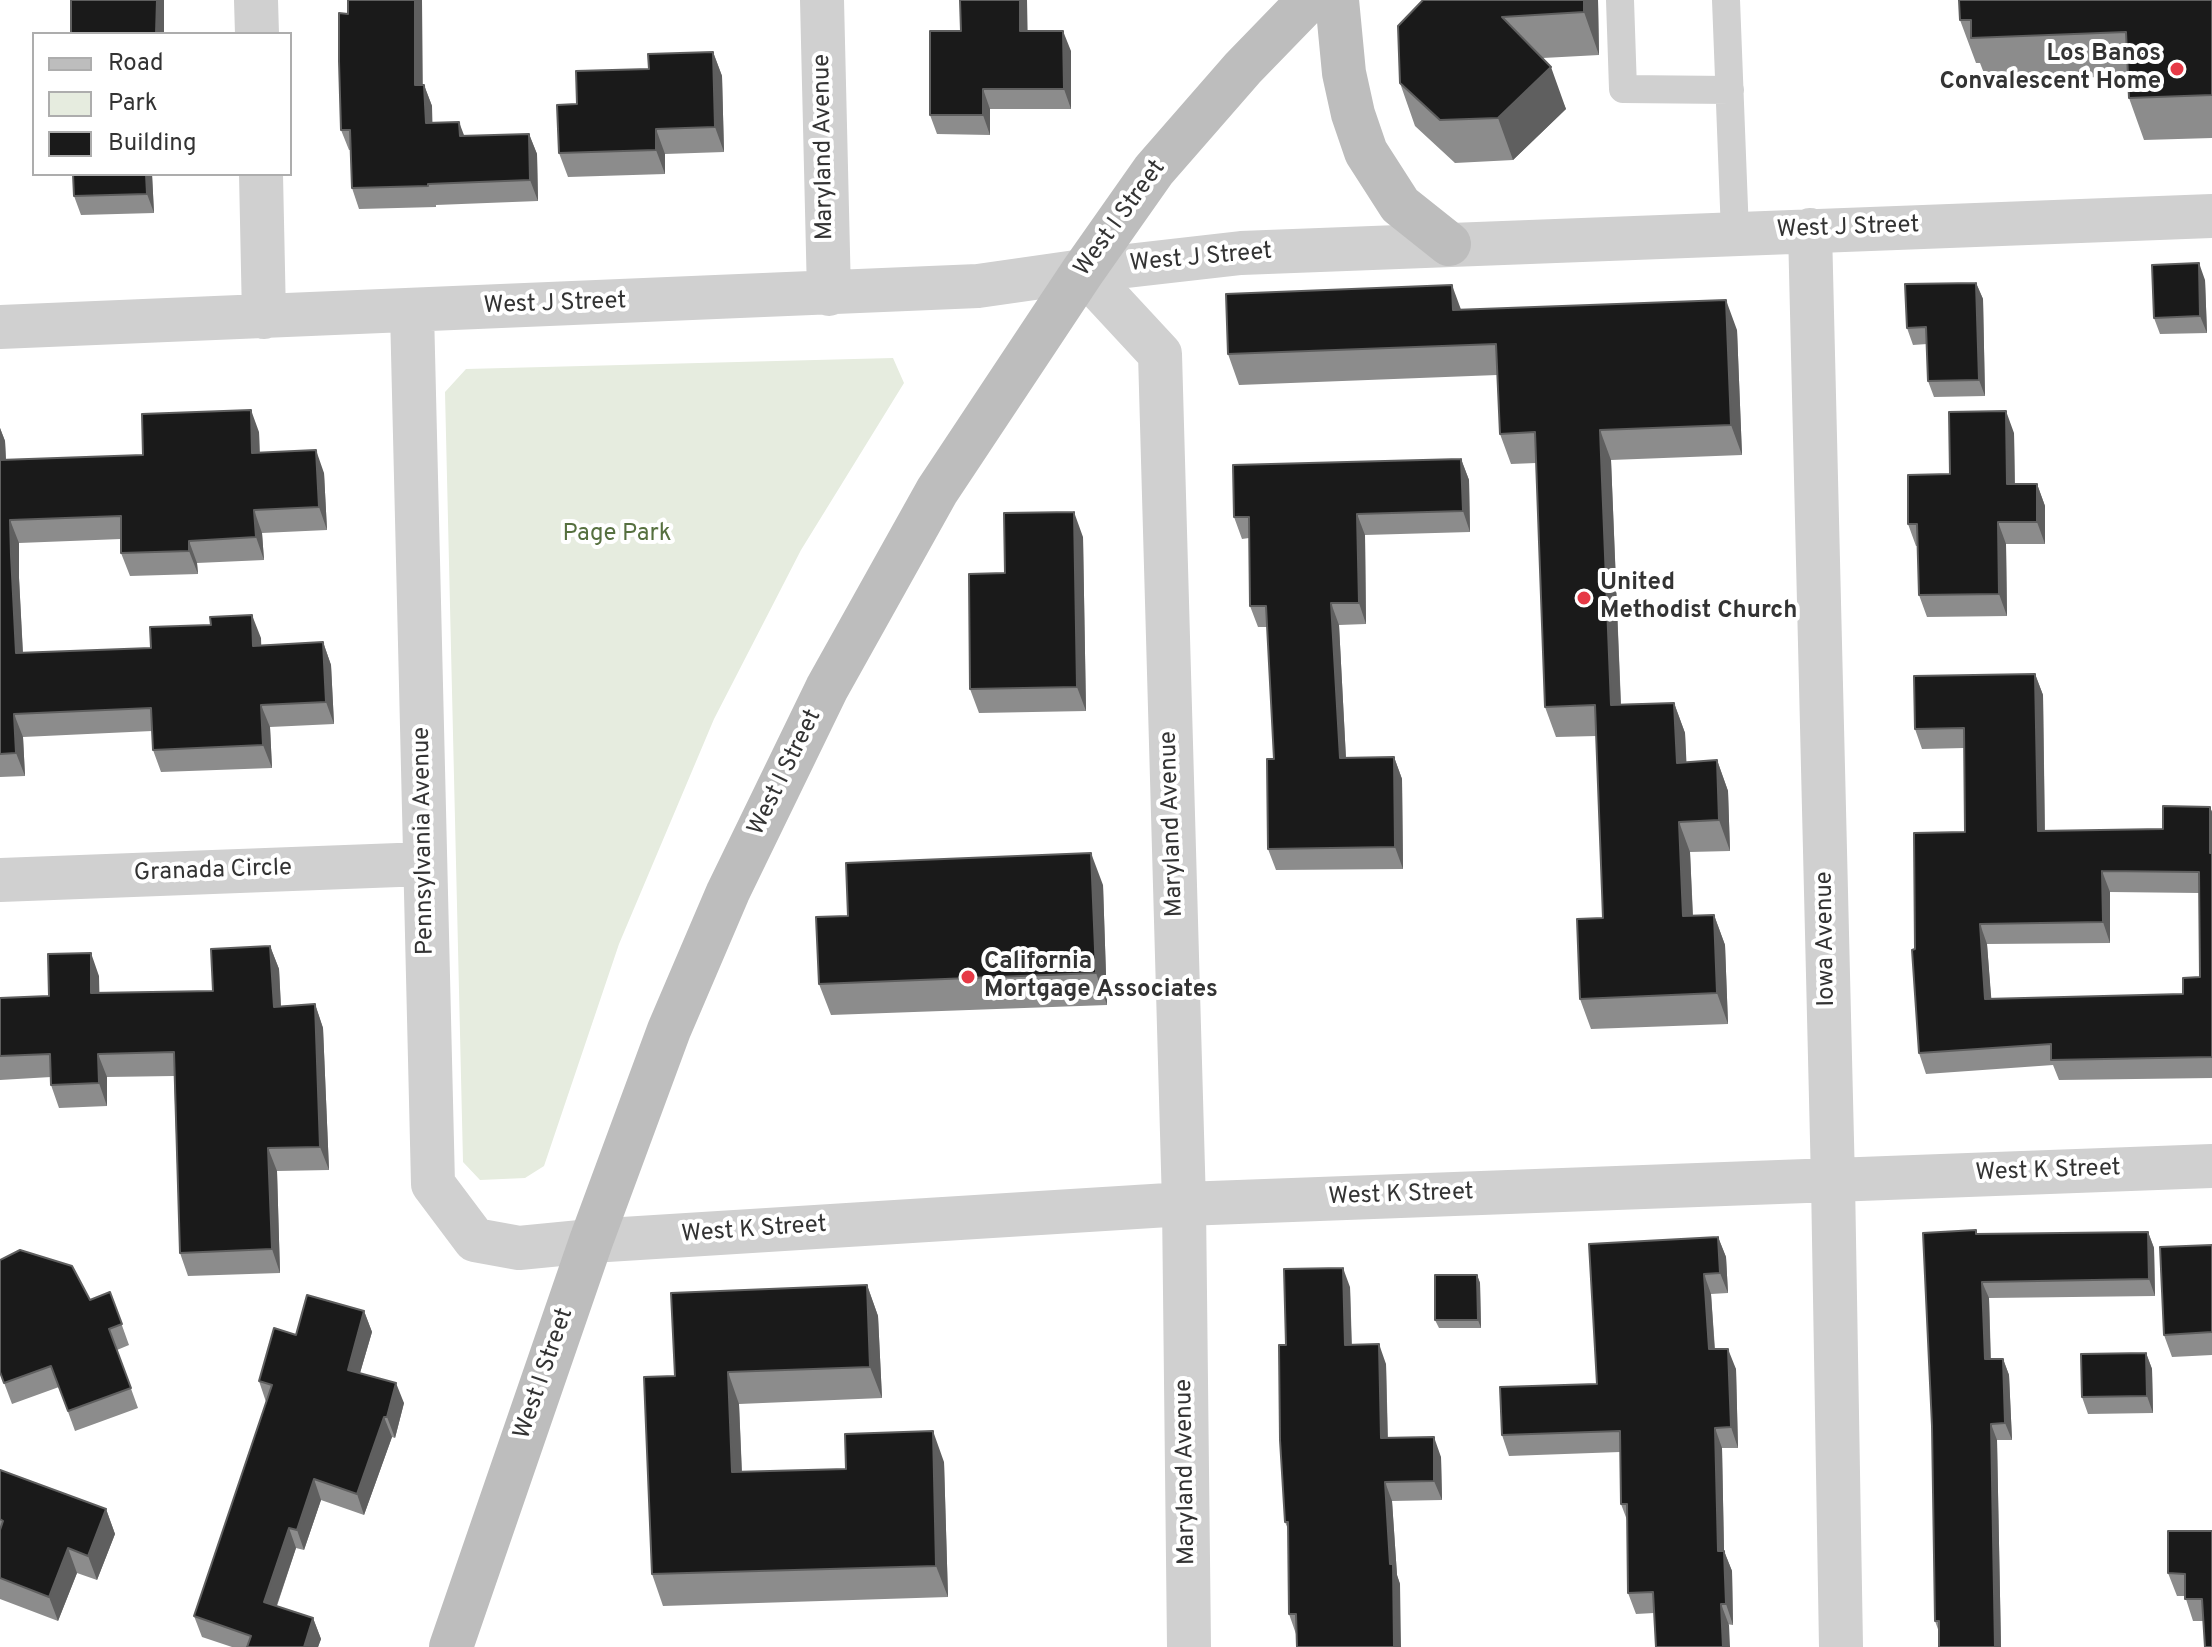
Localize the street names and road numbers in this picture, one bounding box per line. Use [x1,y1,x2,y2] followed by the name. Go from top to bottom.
[809,54,841,240] street label: Maryland Avenue
[1069,155,1173,283] street label: West I Street
[1776,212,1920,246] street label: West J Street
[1129,238,1273,280] street label: West J Street
[483,288,627,322] street label: West J Street
[743,705,829,841] street label: West I Street
[409,727,441,955] street label: Pennsylvania Avenue
[1155,730,1191,918] street label: Maryland Avenue
[133,855,293,889] street label: Granada Circle
[1811,871,1843,1007] street label: Iowa Avenue
[1975,1155,2121,1189] street label: West K Street
[1328,1179,1474,1213] street label: West K Street
[680,1212,828,1250] street label: West K Street
[509,1305,581,1443] street label: West I Street
[1171,1379,1203,1565] street label: Maryland Avenue

